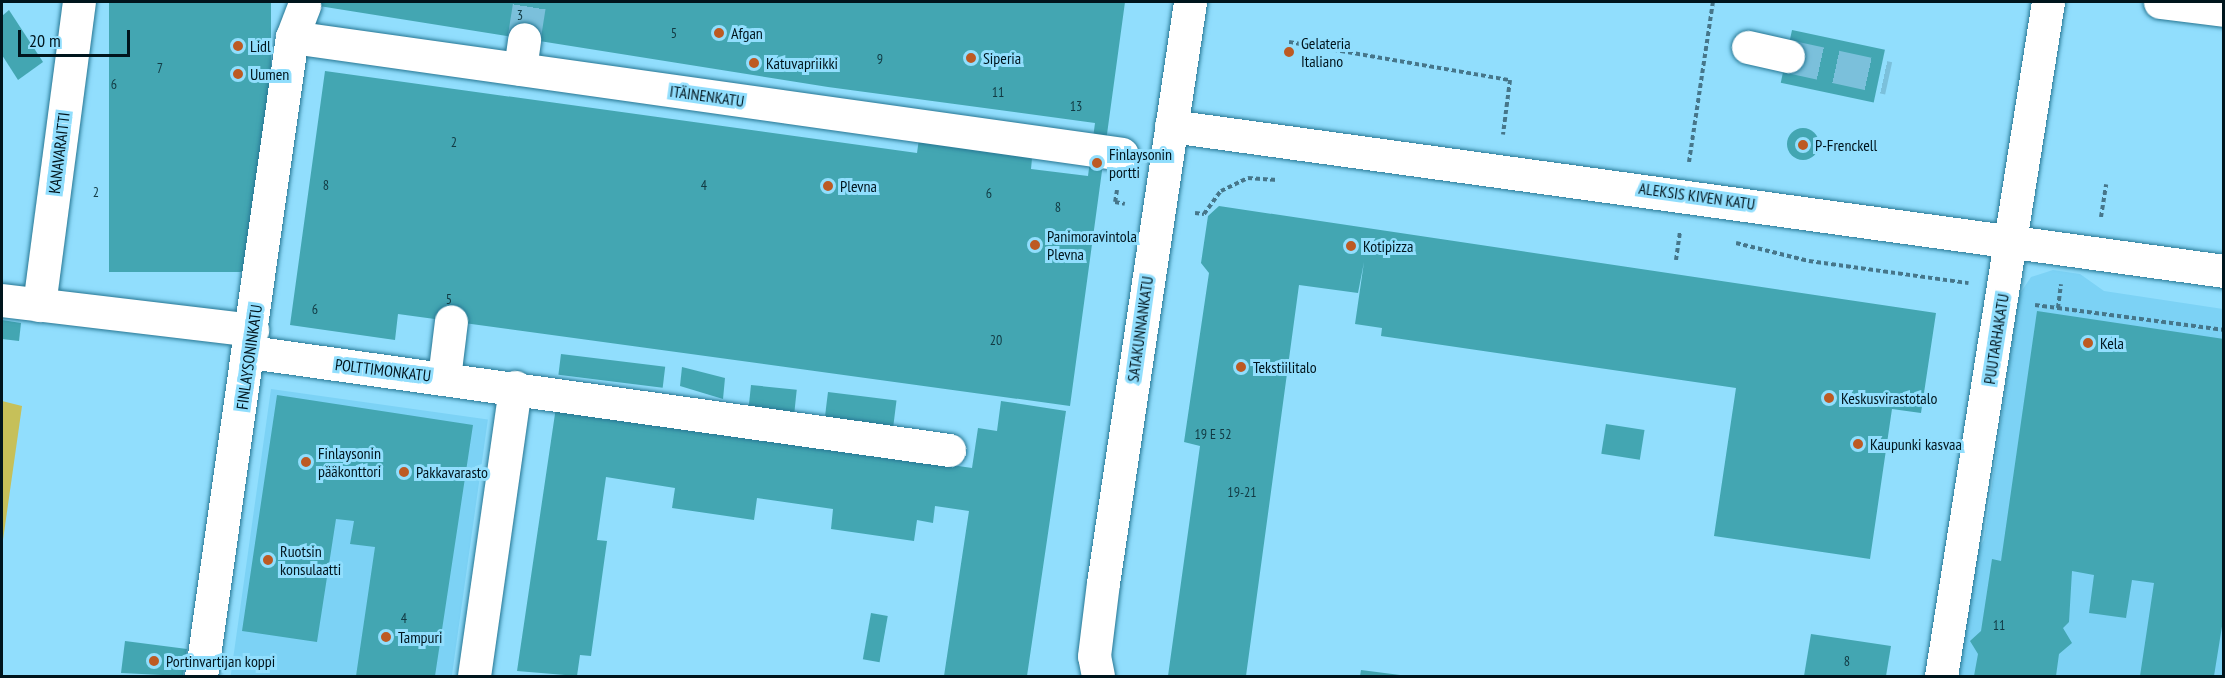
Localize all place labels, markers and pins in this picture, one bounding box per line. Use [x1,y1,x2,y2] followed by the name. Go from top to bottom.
[731,23,763,43] place label: Afgan
[712,26,726,40] marker: Afgan
[1301,33,1351,71] place label: Gelateria Italiano
[250,36,271,56] place label: Lidl
[231,39,245,53] marker: Lidl
[1282,45,1296,59] marker: Gelateria Italiano
[983,48,1021,68] place label: Siperia
[964,51,978,65] marker: Siperia
[766,53,838,73] place label: Katuvapriikki
[747,56,761,70] marker: Katuvapriikki
[250,64,289,84] place label: Uumen
[231,67,245,81] marker: Uumen
[1815,135,1877,155] place label: P-Frenckell
[1796,138,1810,152] marker: P-Frenckell
[1109,144,1172,182] place label: Finlaysonin portti
[1090,156,1104,170] marker: Finlaysonin portti
[840,176,877,196] place label: Plevna
[821,179,835,193] marker: Plevna
[1047,226,1137,264] place label: Panimoravintola Plevna
[1363,236,1413,256] place label: Kotipizza
[1028,238,1042,252] marker: Panimoravintola Plevna
[1344,239,1358,253] marker: Kotipizza
[2100,333,2124,353] place label: Kela
[2081,336,2095,350] marker: Kela
[1253,357,1317,377] place label: Tekstiilitalo
[1234,360,1248,374] marker: Tekstiilitalo
[1841,388,1937,408] place label: Keskusvirastotalo
[1822,391,1836,405] marker: Keskusvirastotalo
[1870,434,1962,454] place label: Kaupunki kasvaa
[1851,437,1865,451] marker: Kaupunki kasvaa
[318,443,381,481] place label: Finlaysonin pääkonttori
[299,455,313,469] marker: Finlaysonin pääkonttori
[416,462,488,482] place label: Pakkavarasto
[397,465,411,479] marker: Pakkavarasto
[280,541,341,579] place label: Ruotsin konsulaatti
[261,553,275,567] marker: Ruotsin konsulaatti
[398,627,442,647] place label: Tampuri
[379,630,393,644] marker: Tampuri
[166,651,275,671] place label: Portinvartijan koppi
[147,654,161,668] marker: Portinvartijan koppi

